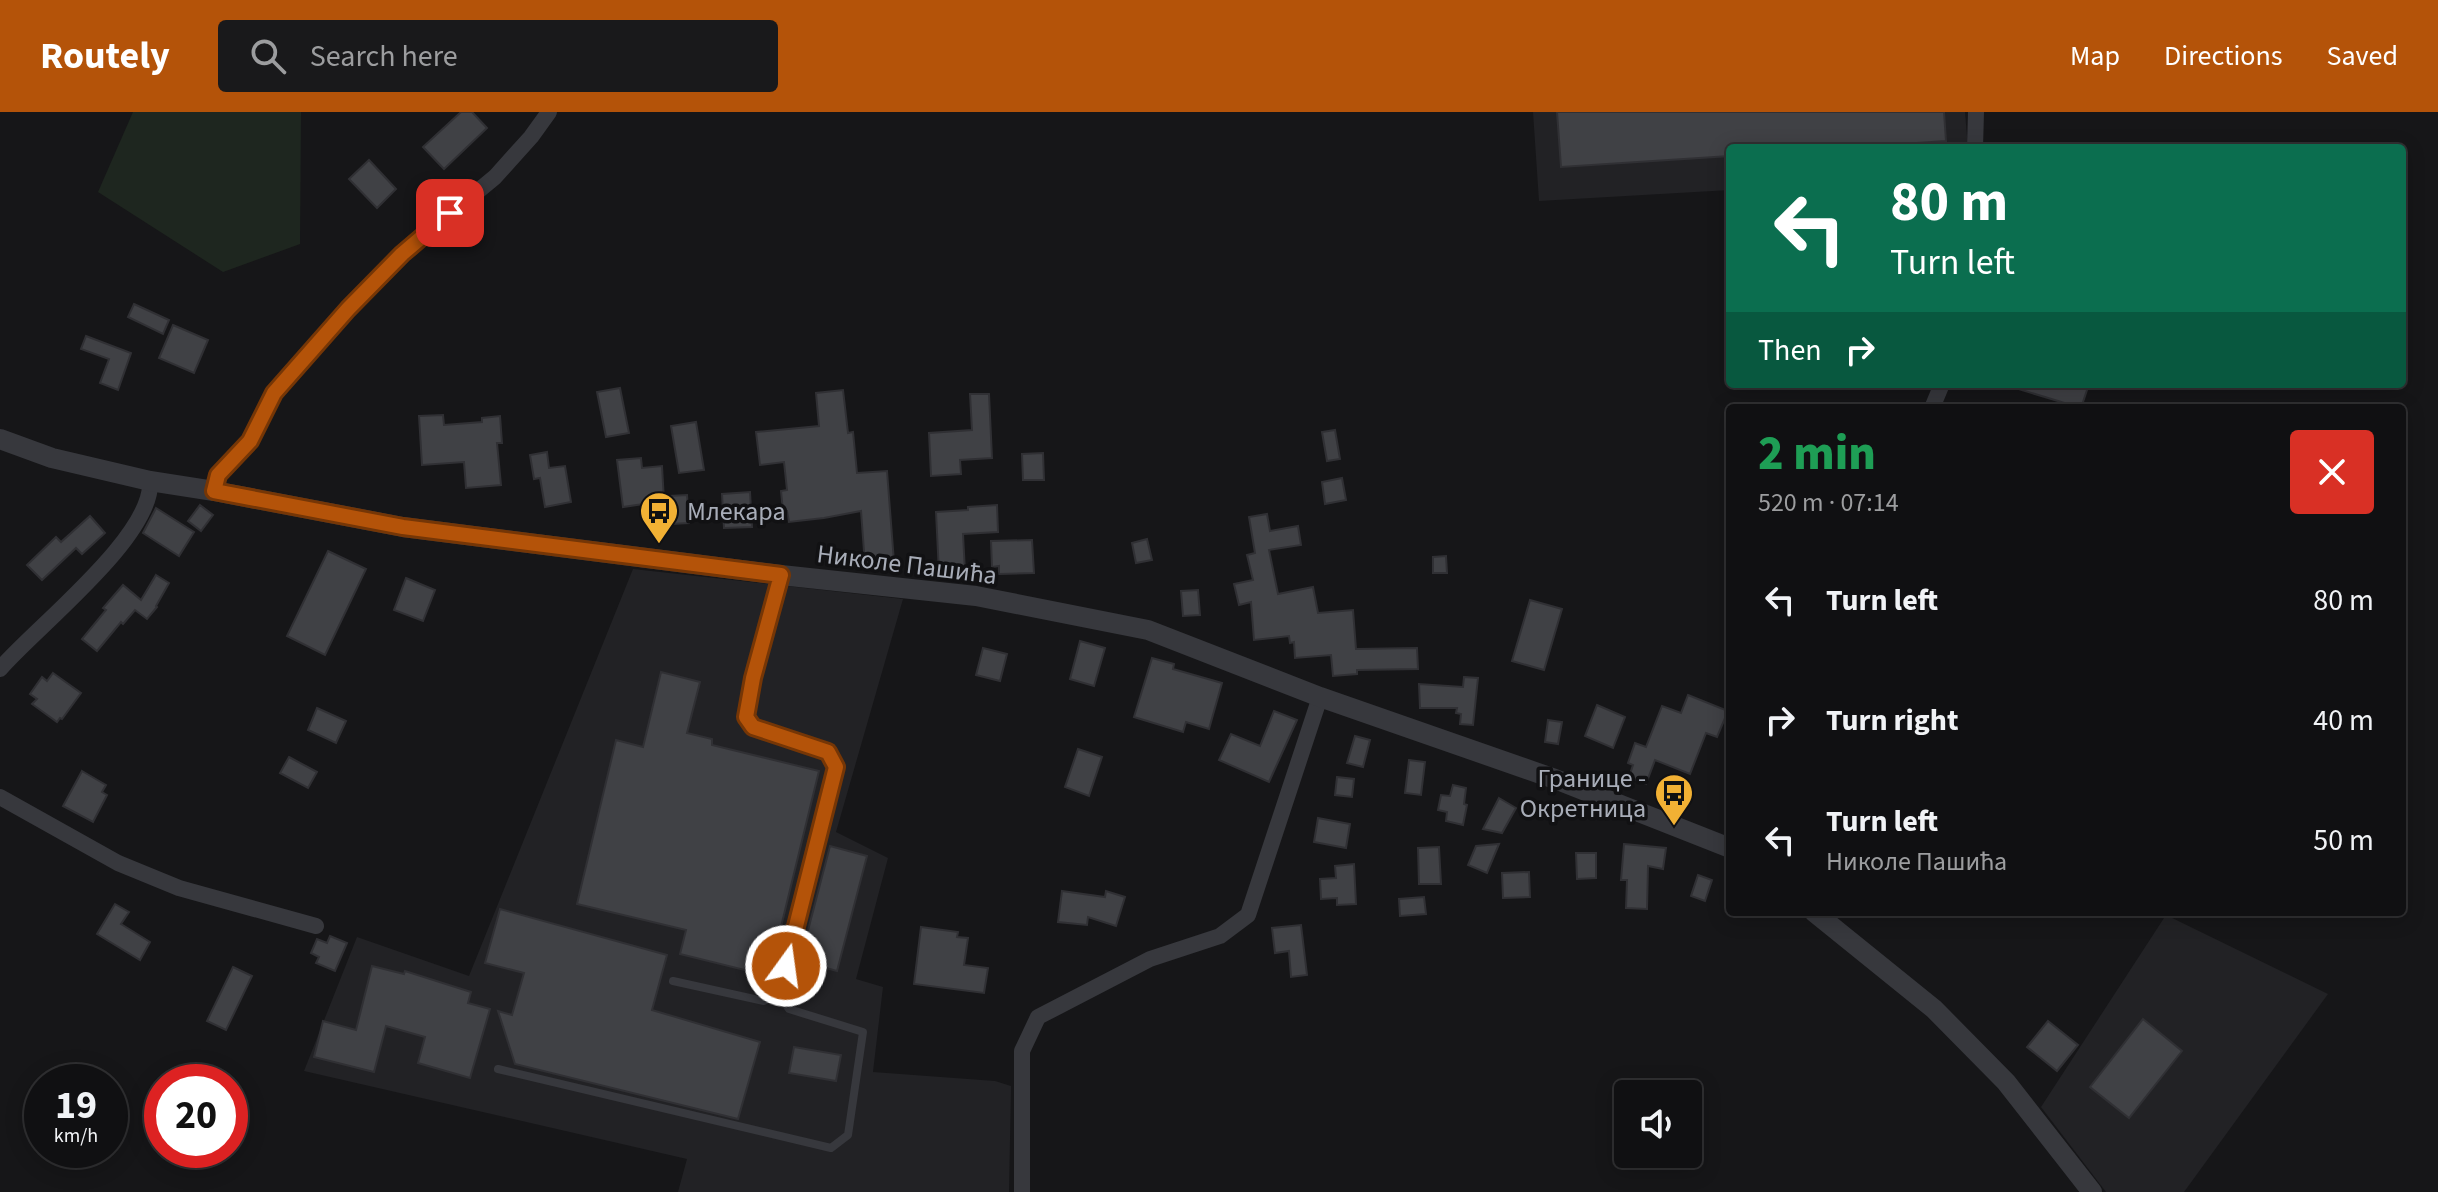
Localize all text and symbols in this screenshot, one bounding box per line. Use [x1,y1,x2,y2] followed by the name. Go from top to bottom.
[218,20,778,92] search box
[40,29,170,83] text: Routely
[246,34,290,78] icon: search
[310,35,458,78] text: Search here
[2070,36,2120,76] text: Map
[2164,36,2283,76] text: Directions
[2327,36,2398,76] text: Saved
[1890,163,2008,242] text: 80 m
[1758,176,1862,280] icon: left
[416,179,484,247] pin
[428,191,472,235] icon: arrive
[1890,237,2015,288] text: Turn left
[1838,328,1882,372] icon: right
[1758,329,1822,372] text: Then
[1758,420,1876,488] text: 2 min
[2290,430,2374,514] button: close
[1758,484,1899,521] text: 520 m · 07:14
[638,490,680,545] bus stop icon: Млекара
[687,493,786,530] place label: Млекара
[815,535,999,594] street label: Николе Пашића
[1758,578,1802,622] icon: left
[1826,579,1938,622] text: Turn left
[2313,579,2374,622] text: 80 m
[1758,698,1802,742] icon: right
[1826,699,1958,742] text: Turn right
[2313,699,2374,742] text: 40 m
[1520,760,1646,827] place label: Границе - Окретница
[1653,772,1695,827] bus stop icon: Границе - Окретница
[1826,800,1938,843] text: Turn left
[1758,818,1802,862] icon: left
[2313,819,2374,862] text: 50 m
[1826,843,2007,880] text: Николе Пашића
[744,924,828,1008] position arrow
[144,1064,248,1168] speed limit sign: 20
[55,1077,97,1134] text: 19
[1614,1080,1702,1168] map controls
[1614,1080,1702,1168] button: sound
[54,1122,98,1150] text: km/h

